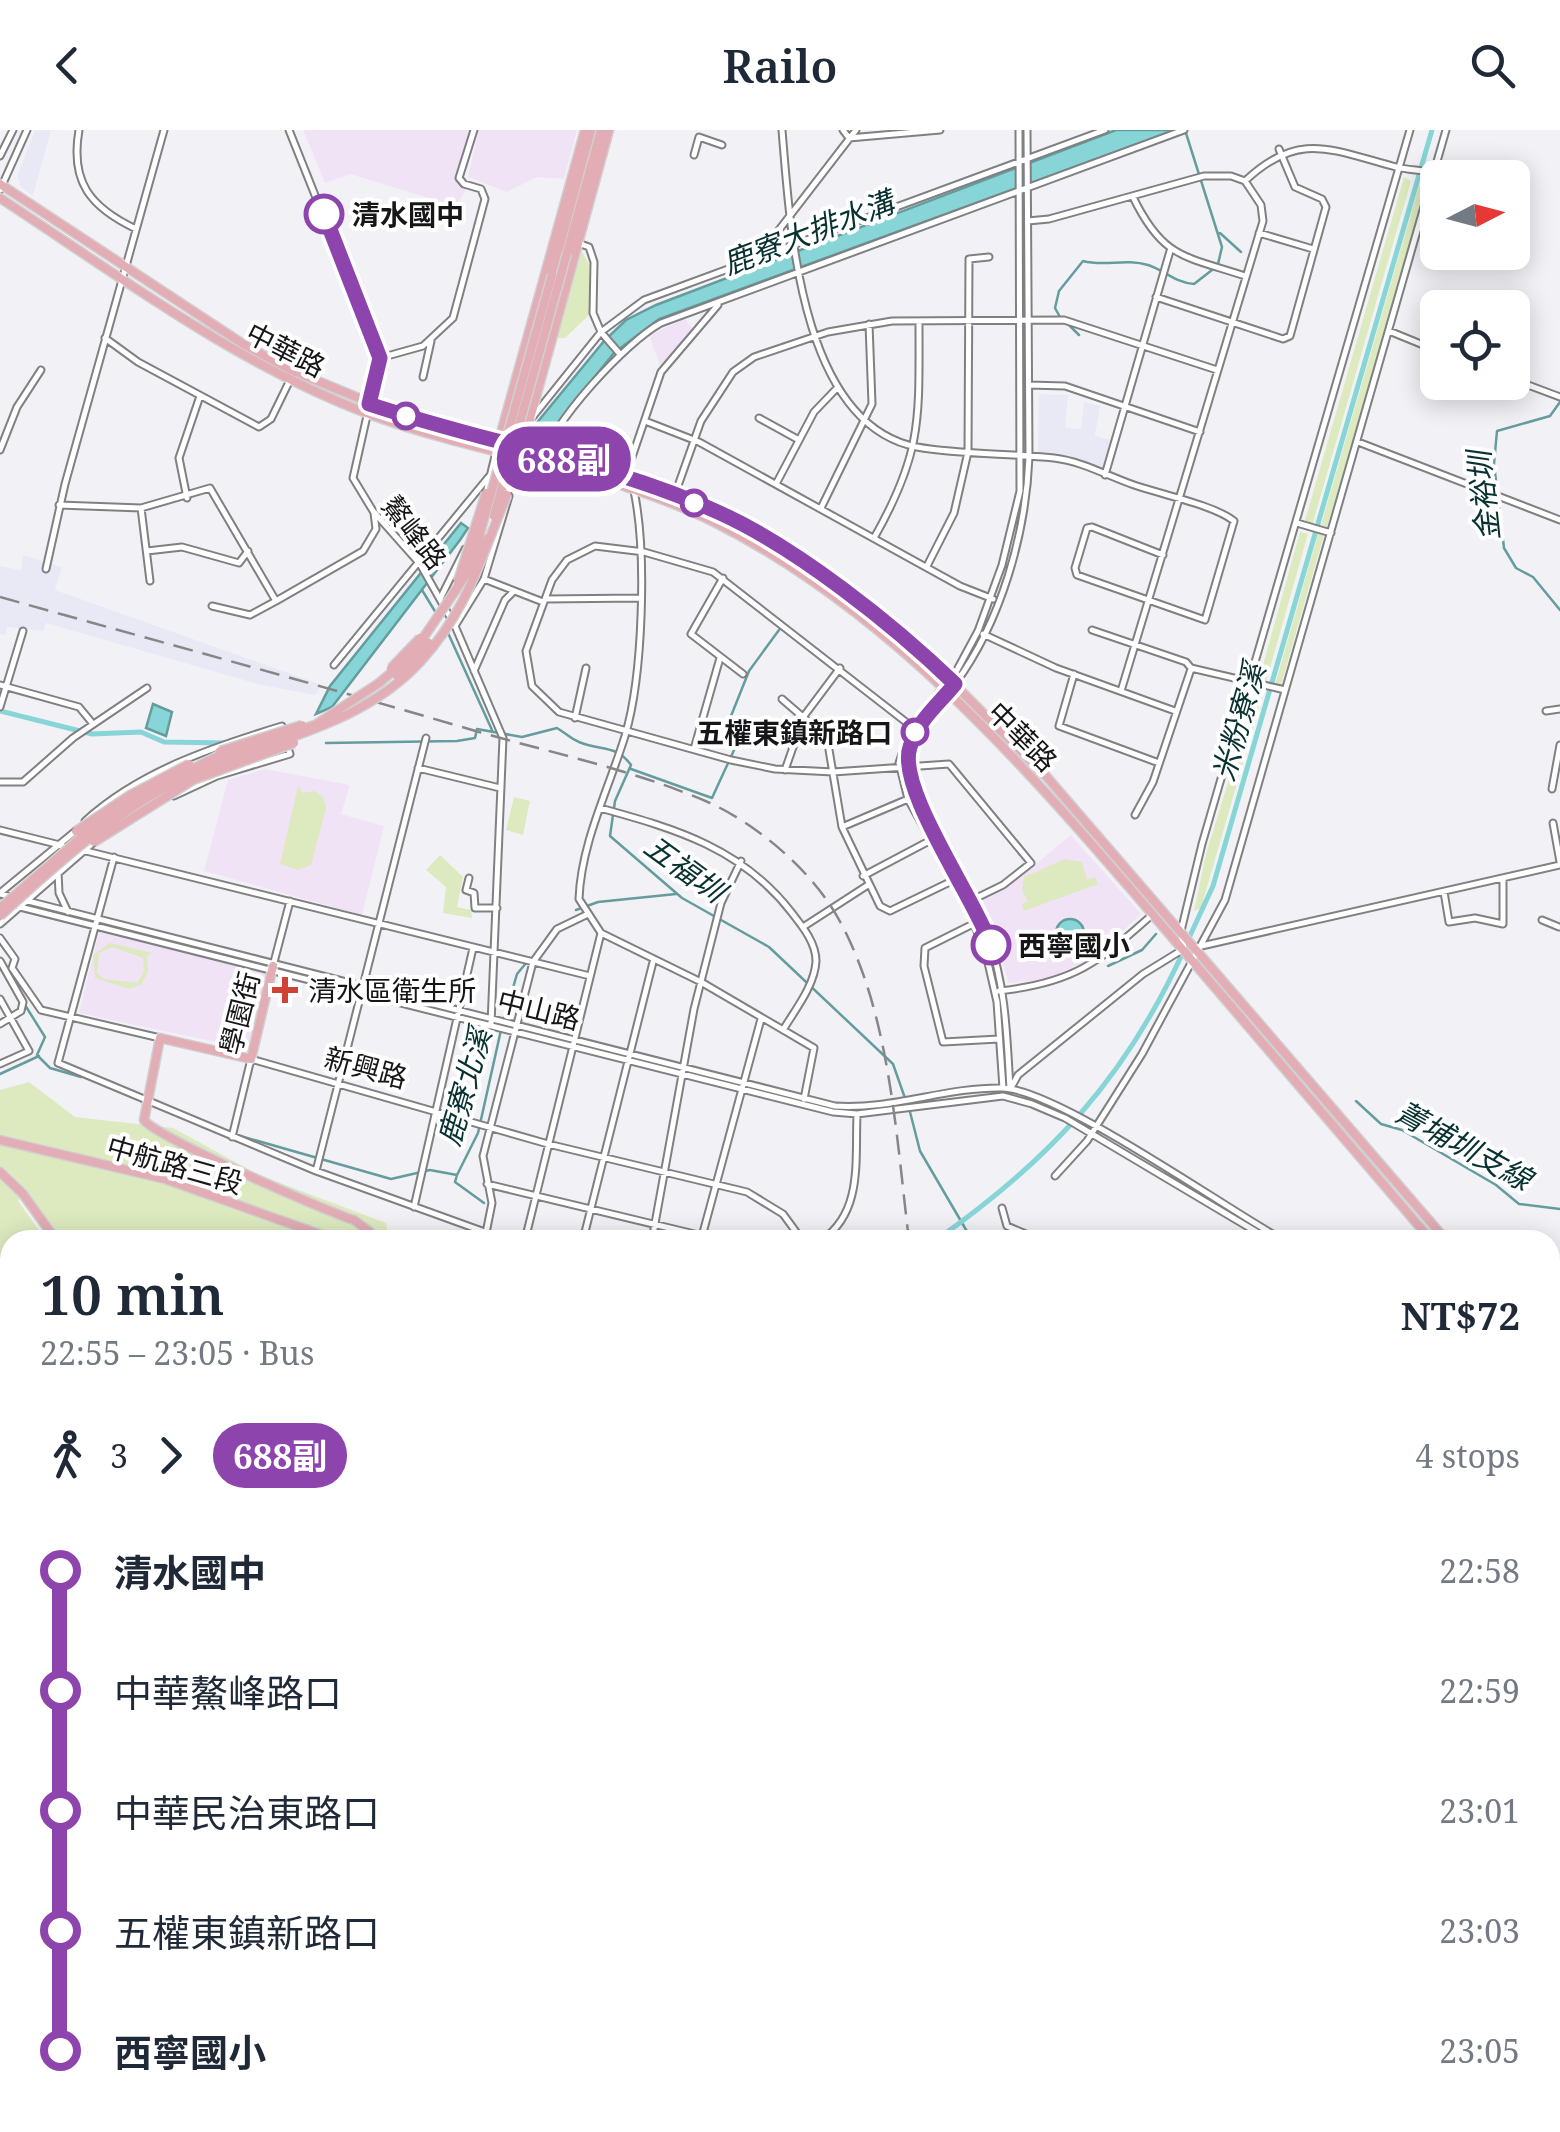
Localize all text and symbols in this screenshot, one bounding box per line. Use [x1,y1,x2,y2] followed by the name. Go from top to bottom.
[723,35,837,96] text: Railo
[40,38,95,93] icon: back
[1465,38,1520,93] icon: search
[1420,160,1530,270] north arrow
[1420,160,1530,400] map controls
[717,179,903,283] water label: 鹿寮大排水溝
[305,195,343,233] marker: 清水國中
[352,195,464,233] place label: 清水國中
[1420,290,1530,400] button: locate
[240,313,332,385] street label: 中華路
[393,403,419,429] unlabelled marker
[494,426,634,492] line badge: 688副
[517,436,611,483] text: 688副
[1457,445,1508,543] water label: 金裕圳
[374,487,456,577] street label: 鰲峰路
[681,490,707,516] unlabelled marker
[1202,655,1275,785] water label: 米粉寮溪
[980,693,1066,779] street label: 中華路
[696,713,892,751] place label: 五權東鎮新路口
[902,719,928,745] marker: 五權東鎮新路口
[637,825,737,913] water label: 五福圳
[972,926,1010,964] marker: 西寧國小
[1018,926,1130,964] place label: 西寧國小
[210,968,268,1058] street label: 學園街
[308,971,476,1009] place label: 清水區衛生所
[272,977,298,1003] marker: 清水區衛生所
[494,980,584,1038] street label: 中山路
[428,1020,501,1150] water label: 鹿寮北溪
[321,1038,411,1096] street label: 新興路
[1388,1091,1542,1201] water label: 菁埔圳支線
[102,1126,248,1202] street label: 中航路三段
[40,1256,225,1331] text: 10 min
[1401,1289,1520,1341] text: NT$72
[40,1331,314,1374] text: 22:55 – 23:05 · Bus
[40,1428,95,1483] icon: walk
[143,1428,198,1483] icon: forward
[233,1432,327,1479] text: 688副
[110,1434,128,1477] text: 3
[1416,1434,1520,1477] text: 4 stops
[114,1546,266,1598] text: 清水國中
[1439,1549,1520,1592] text: 22:58
[114,1666,342,1718] text: 中華鰲峰路口
[1439,1669,1520,1712] text: 22:59
[114,1786,380,1838] text: 中華民治東路口
[1439,1789,1520,1832] text: 23:01
[114,1906,380,1958] text: 五權東鎮新路口
[1439,1909,1520,1952] text: 23:03
[114,2026,266,2078] text: 西寧國小
[1439,2029,1520,2072] text: 23:05

